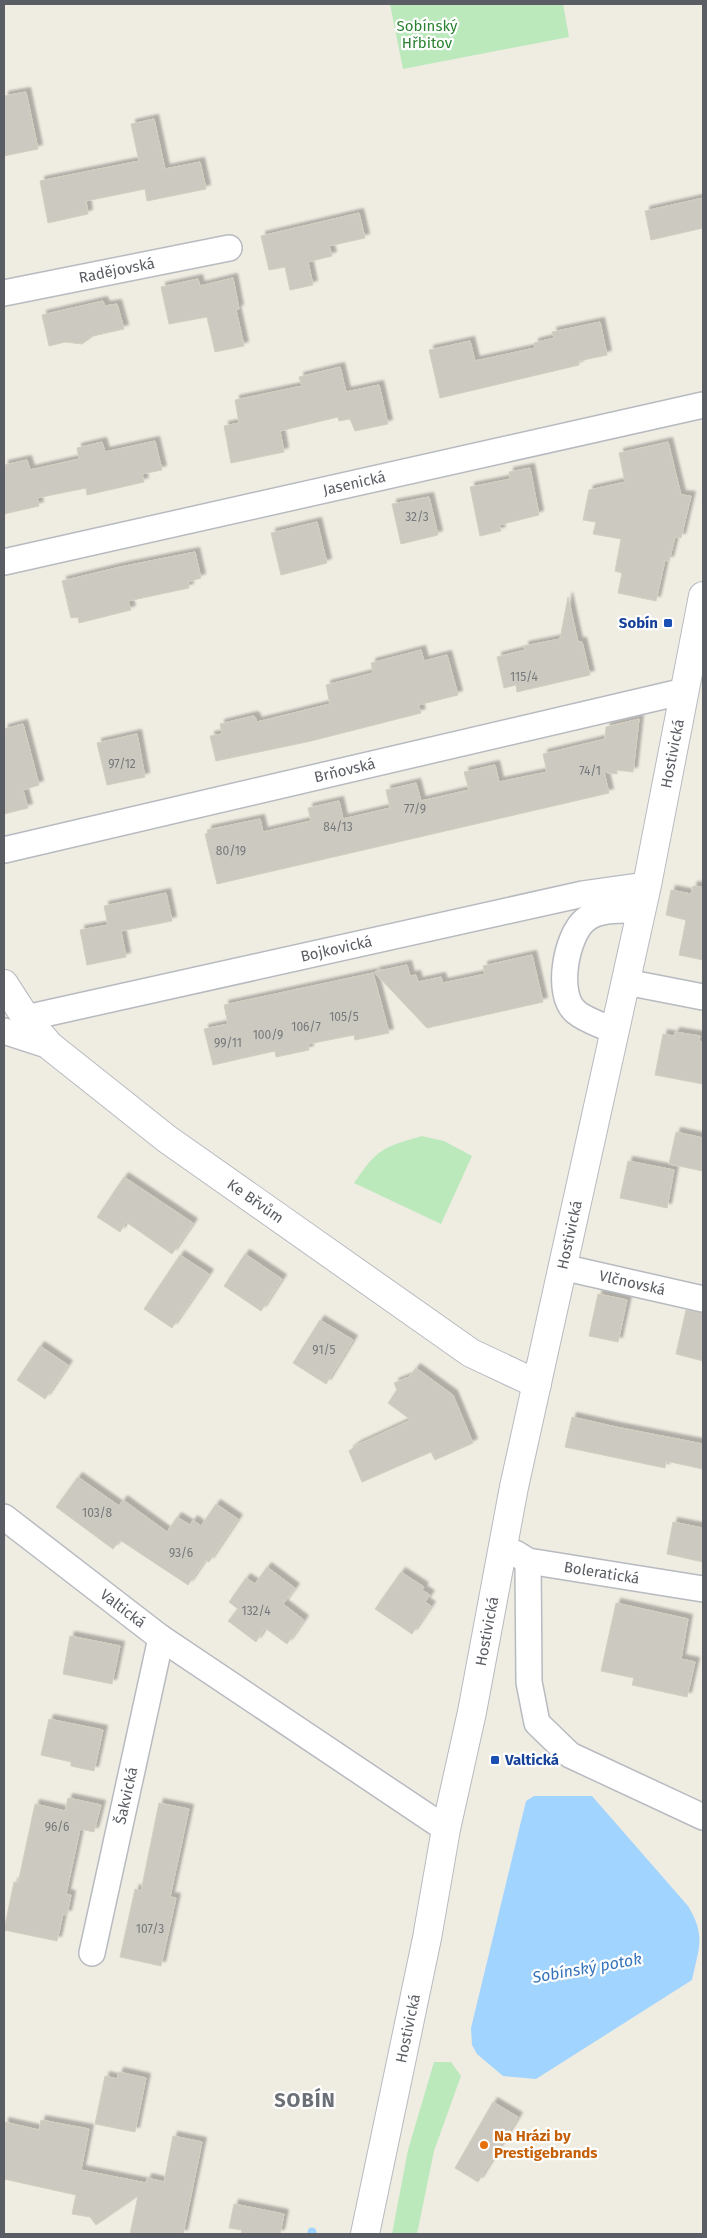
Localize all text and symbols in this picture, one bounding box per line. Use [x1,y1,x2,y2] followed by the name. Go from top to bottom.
[397,17,458,52] park label: Sobínský Hřbitov
[77,254,156,287] street label: Radějovská
[321,468,387,499] street label: Jasenická
[405,510,429,524] house number: 32/3
[619,614,658,632] place label: Sobín
[662,617,674,629] marker: Sobín
[510,670,539,684] house number: 115/4
[657,718,688,790] street label: Hostivická
[312,755,377,786] street label: Brňovská
[108,757,136,771] house number: 97/12
[579,764,601,778] house number: 74/1
[404,802,426,816] house number: 77/9
[323,820,353,834] house number: 84/13
[216,844,246,858] house number: 80/19
[299,932,374,966] street label: Bojkovická
[329,1010,359,1024] house number: 105/5
[291,1020,321,1034] house number: 106/7
[253,1028,283,1042] house number: 100/9
[214,1036,242,1050] house number: 99/11
[224,1175,287,1227] street label: Ke Břvům
[553,1199,586,1271] street label: Hostivická
[597,1267,667,1299] street label: Vlčnovská
[312,1343,336,1357] house number: 91/5
[82,1506,112,1520] house number: 103/8
[169,1546,193,1560] house number: 93/6
[563,1558,641,1588] street label: Boleratická
[96,1585,149,1632] street label: Valtická
[472,1595,502,1667] street label: Hostivická
[241,1604,271,1618] house number: 132/4
[504,1751,559,1769] place label: Valtická
[489,1754,501,1766] marker: Valtická
[111,1765,141,1826] street label: Šakvická
[45,1820,69,1834] house number: 96/6
[136,1922,164,1936] house number: 107/3
[530,1949,643,1987] water label: Sobínský potok
[392,1992,424,2065] street label: Hostivická
[274,2087,336,2112] district label: SOBÍN
[494,2127,598,2162] place label: Na Hrázi by Prestigebrands
[478,2139,490,2151] marker: Na Hrázi by Prestigebrands

